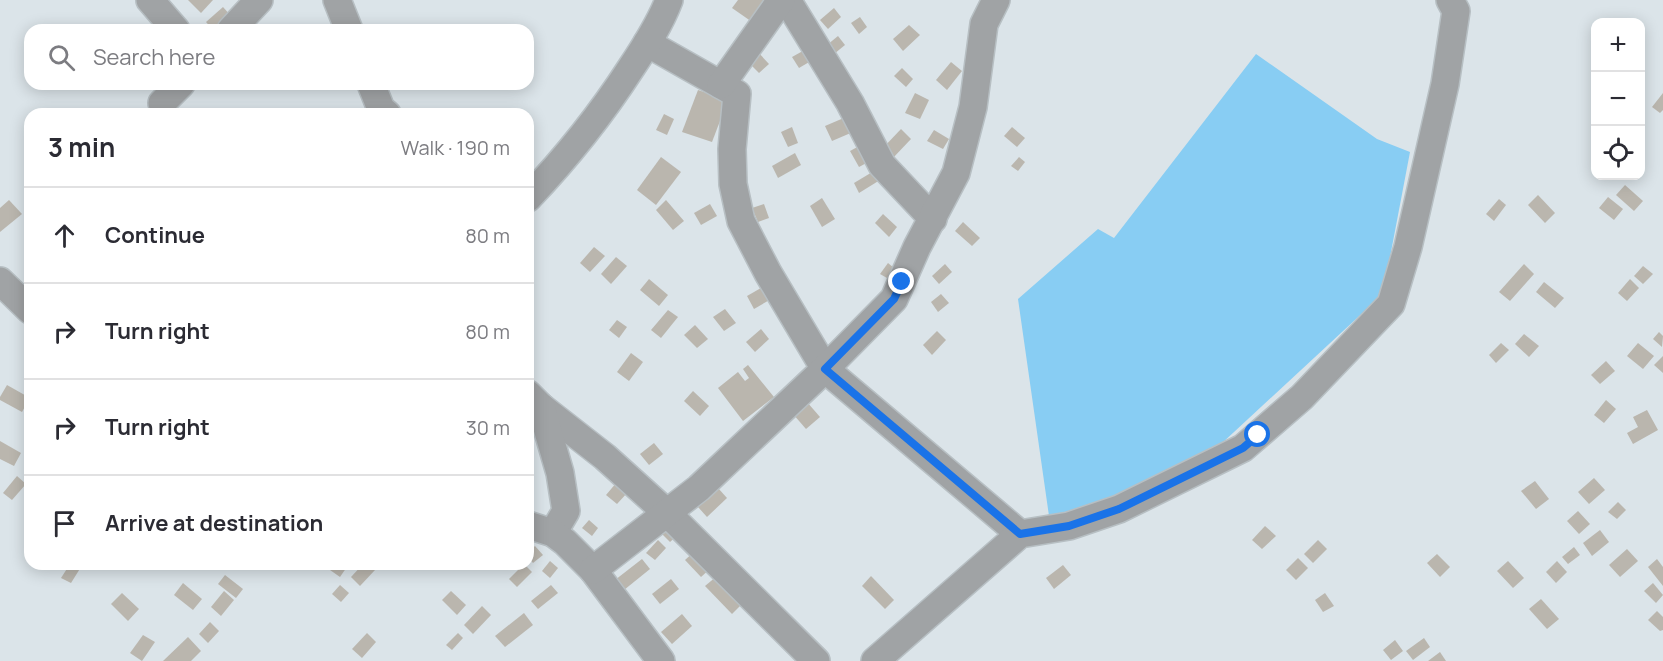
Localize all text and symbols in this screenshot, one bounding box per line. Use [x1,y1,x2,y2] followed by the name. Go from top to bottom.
[1591,18,1645,180] map controls
[1591,18,1645,72] button: +
[24,24,534,90] search box
[45,41,78,74] icon: search
[93,42,215,72] text: Search here
[1591,72,1645,126] button: −
[1591,126,1645,180] button: locate
[48,129,115,165] text: 3 min
[401,134,510,161] text: Walk · 190 m
[48,219,81,252] icon: ahead
[105,220,205,250] text: Continue
[465,222,510,249] text: 80 m
[888,268,914,294] route end
[48,315,81,348] icon: right
[105,316,210,346] text: Turn right
[465,318,510,345] text: 80 m
[48,411,81,444] icon: right
[105,412,210,442] text: Turn right
[466,414,510,441] text: 30 m
[1244,421,1270,447] route start
[48,507,81,540] icon: arrive
[105,508,323,538] text: Arrive at destination

